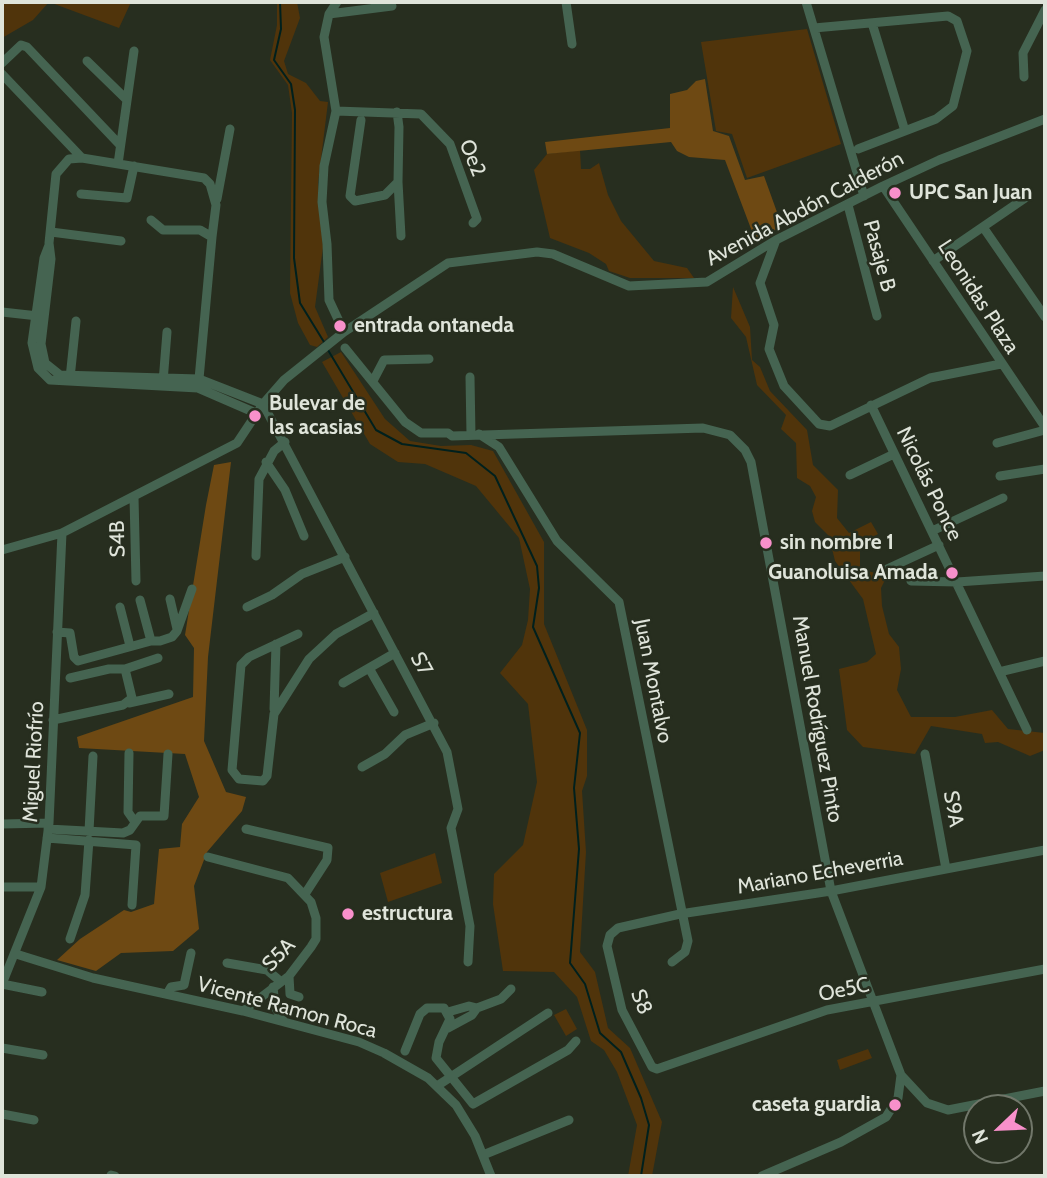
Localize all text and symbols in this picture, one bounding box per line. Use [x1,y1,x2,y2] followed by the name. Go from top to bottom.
[453,136,491,180] street label: Oe2
[702,146,908,272] street label: Avenida Abdón Calderón
[909,180,1032,206] place label: UPC San Juan
[887,185,903,201] marker: UPC San Juan
[857,217,901,295] street label: Pasaje B
[932,235,1024,359] street label: Leonidas Plaza
[354,313,514,339] place label: entrada ontaneda
[332,318,348,334] marker: entrada ontaneda
[269,391,365,441] place label: Bulevar de las acasias
[247,408,263,424] marker: Bulevar de las acasias
[891,423,967,545] street label: Nicolás Ponce
[105,520,131,558] street label: S4B
[780,530,894,556] place label: sin nombre 1
[758,535,774,551] marker: sin nombre 1
[768,560,938,586] place label: Guanoluisa Amada
[944,565,960,581] marker: Guanoluisa Amada
[786,613,848,825] street label: Manuel Rodríguez Pinto
[629,617,677,745] street label: Juan Montalvo
[404,648,438,680] street label: S7
[18,701,50,823] street label: Miguel Riofrío
[937,789,969,829] street label: S9A
[735,846,905,900] street label: Mariano Echeverria
[362,901,453,927] place label: estructura
[340,906,356,922] marker: estructura
[257,933,301,977] street label: S5A
[194,972,380,1044] street label: Vicente Ramon Roca
[816,972,872,1008] street label: Oe5C
[625,986,657,1018] street label: S8
[752,1092,881,1118] place label: caseta guardia
[963,1094,1033,1164] north arrow
[887,1097,903,1113] marker: caseta guardia
[967,1126,993,1147] text: N

